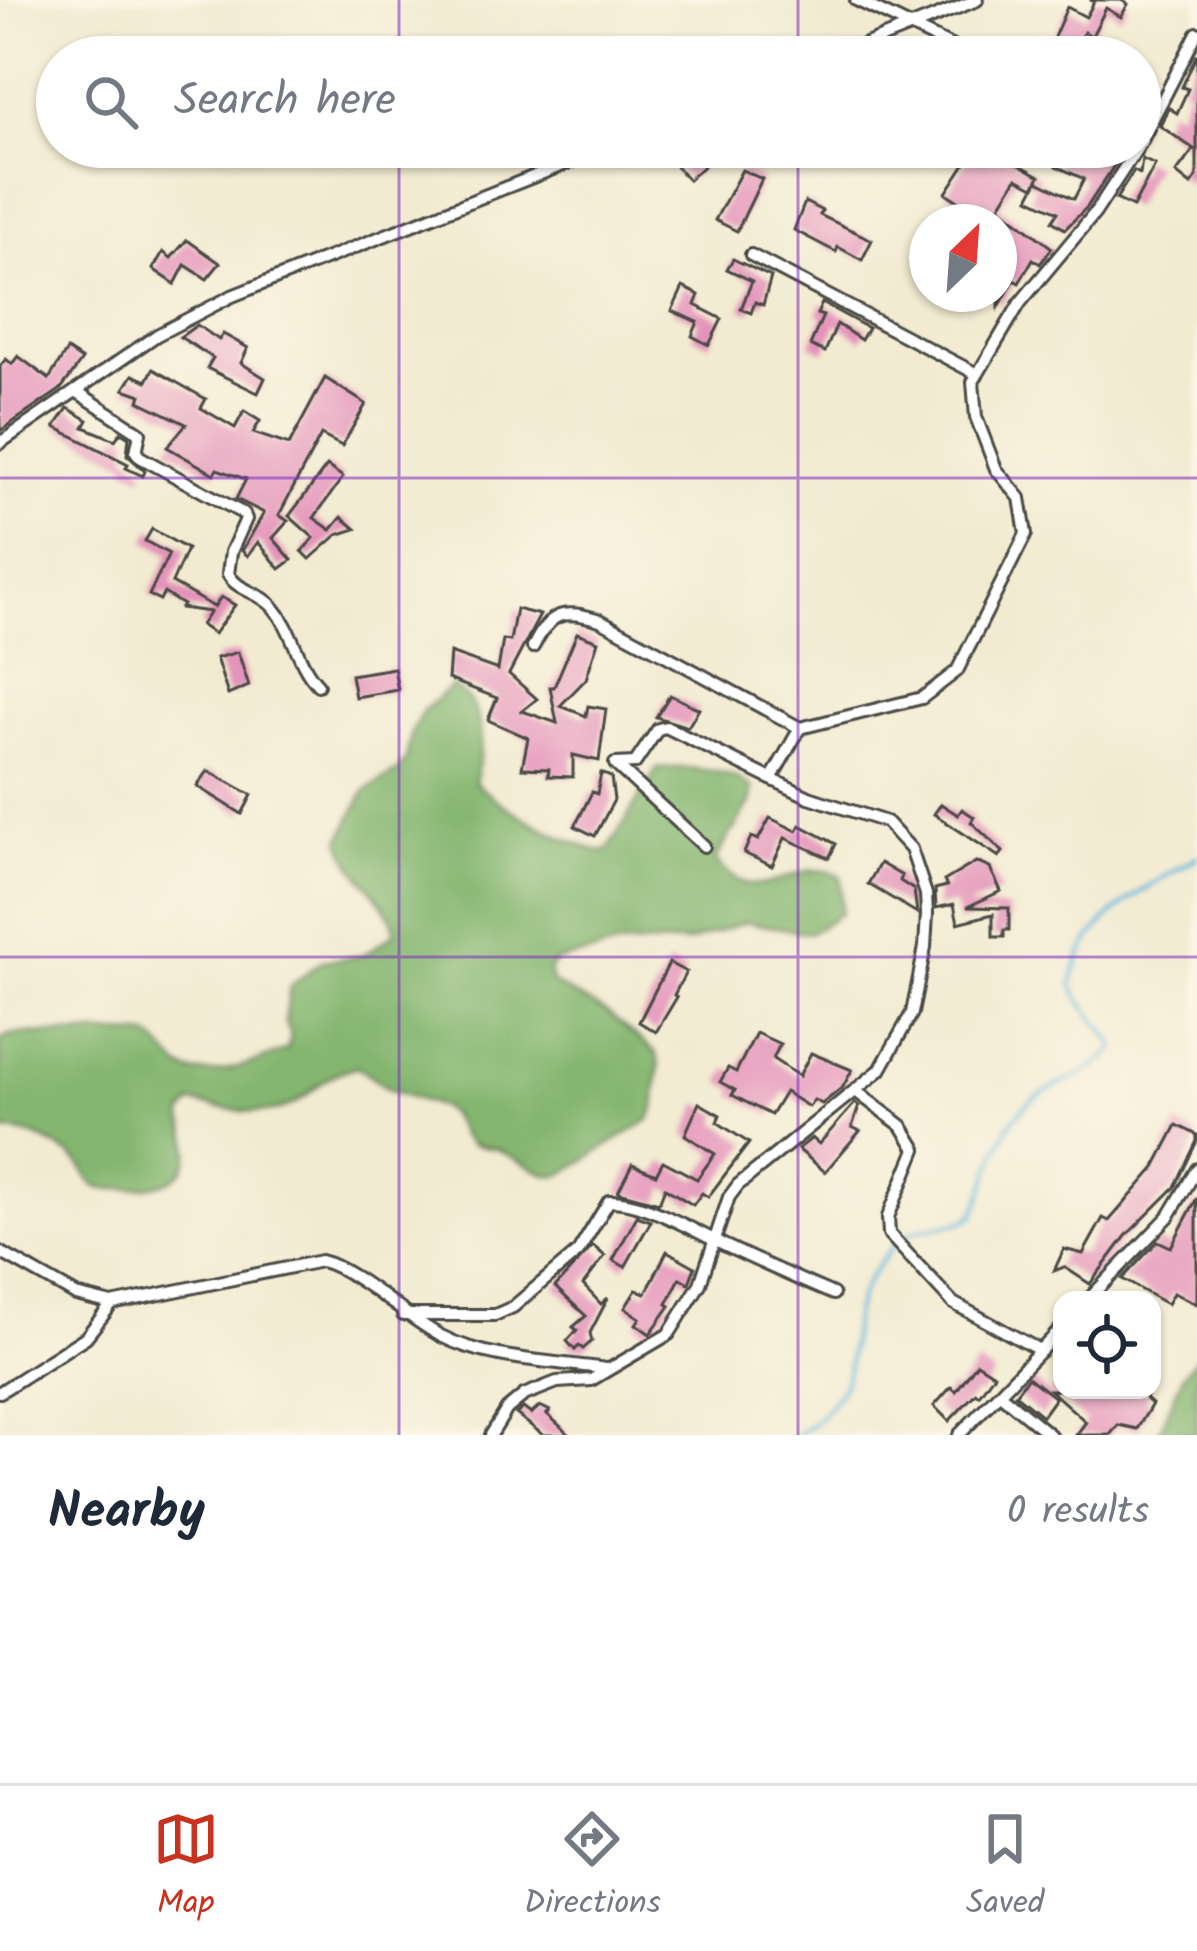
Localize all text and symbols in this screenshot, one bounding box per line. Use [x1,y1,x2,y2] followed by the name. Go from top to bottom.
[36,36,1161,168] search box
[174,66,396,138] text: Search here
[78,69,144,135] icon: search
[909,204,1017,312] north arrow
[1053,1291,1161,1399] map controls
[1053,1291,1161,1399] button: locate
[48,1473,205,1554] text: Nearby
[1007,1482,1149,1544] text: 0 results
[153,1806,219,1931] tab: Map
[524,1806,661,1931] tab: Directions
[966,1806,1044,1931] tab: Saved

